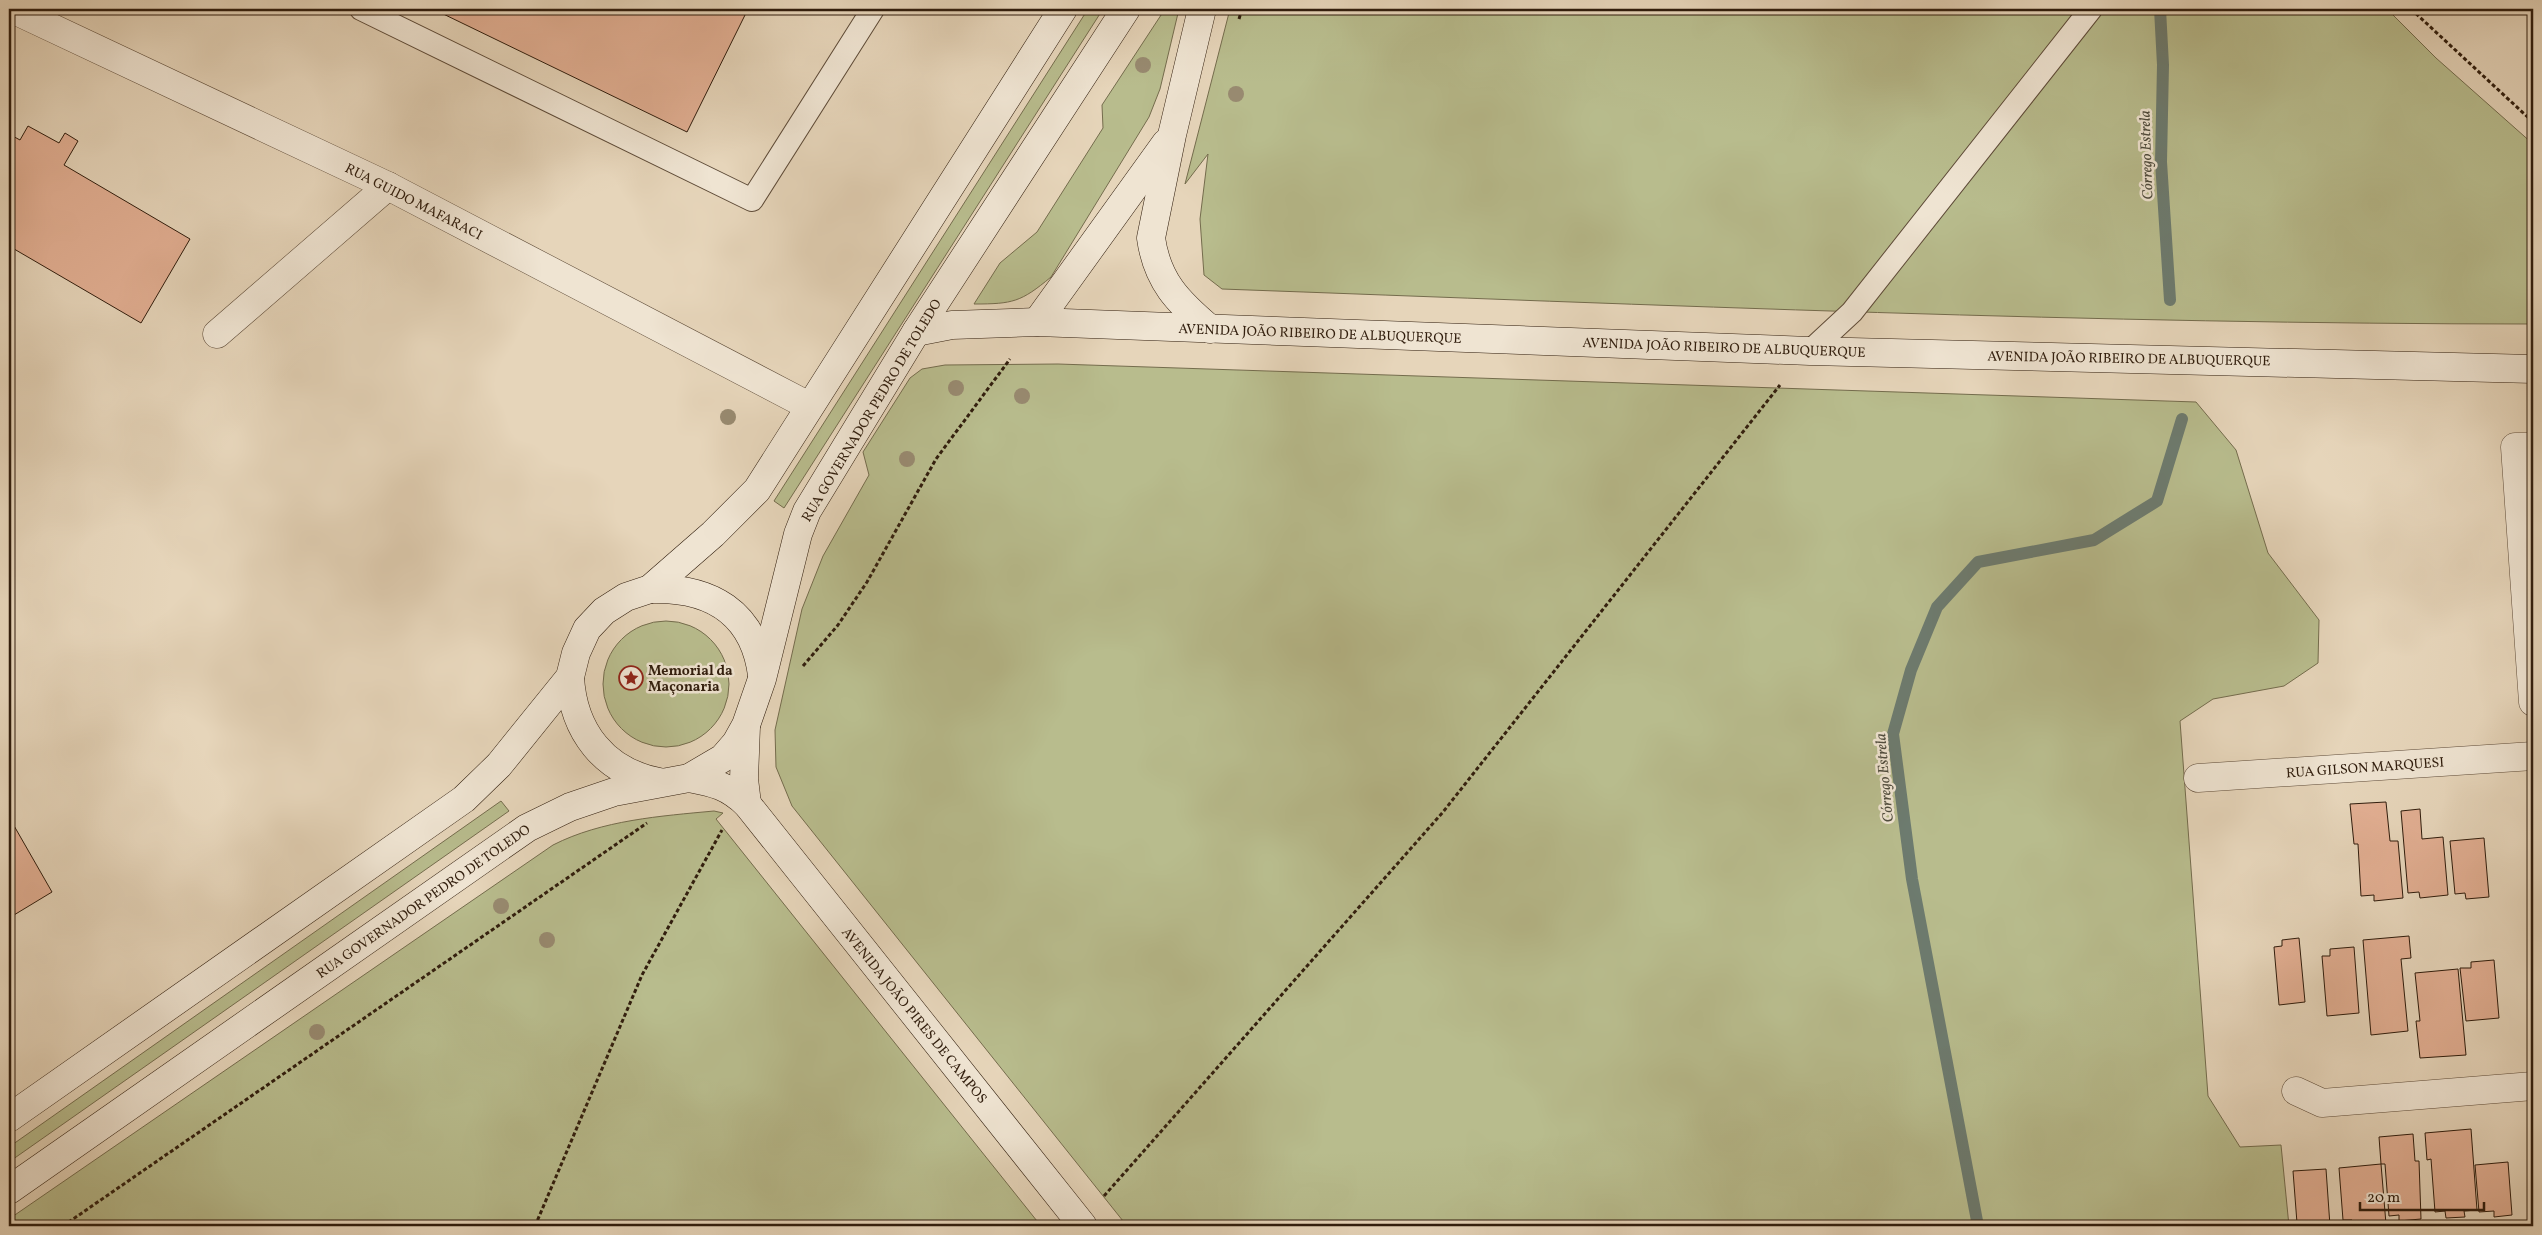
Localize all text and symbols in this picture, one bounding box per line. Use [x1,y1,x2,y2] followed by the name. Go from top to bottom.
[2135,110,2160,200] water label: Córrego Estrela
[341,159,485,245] street label: RUA GUIDO MAFARACI
[798,296,947,526] street label: RUA GOVERNADOR PEDRO DE TOLEDO
[1178,320,1462,349] street label: AVENIDA JOÃO RIBEIRO DE ALBUQUERQUE
[1582,334,1866,363] street label: AVENIDA JOÃO RIBEIRO DE ALBUQUERQUE
[1987,348,2271,371] street label: AVENIDA JOÃO RIBEIRO DE ALBUQUERQUE
[648,662,733,697] place label: Memorial da Maçonaria
[618,665,644,691] place icon: Memorial da Maçonaria
[1871,732,1900,823] water label: Córrego Estrela
[2285,753,2445,784] street label: RUA GILSON MARQUESI
[313,821,535,984] street label: RUA GOVERNADOR PEDRO DE TOLEDO
[837,924,991,1108] street label: AVENIDA JOÃO PIRES DE CAMPOS
[2360,1180,2483,1212] scale bar
[2367,1188,2400,1209] text: 20 m

